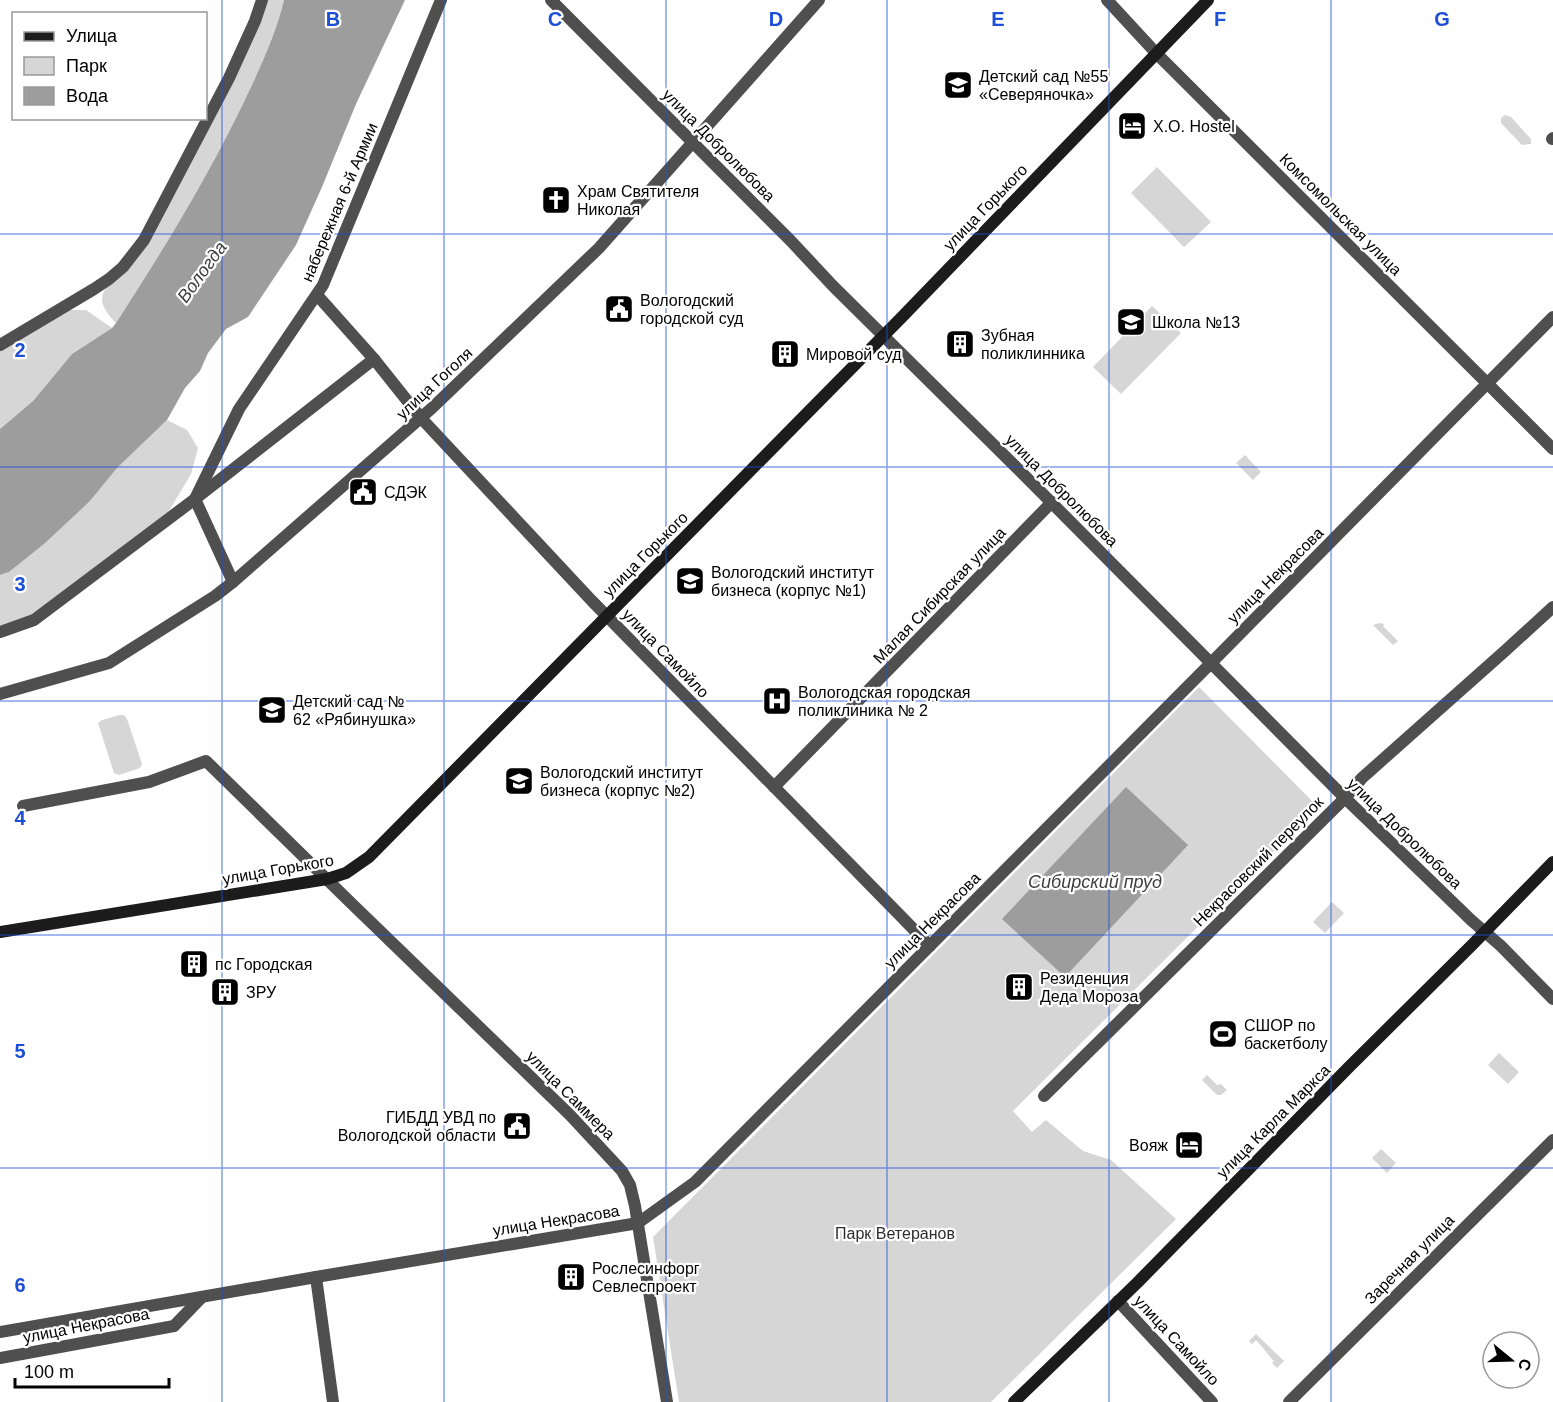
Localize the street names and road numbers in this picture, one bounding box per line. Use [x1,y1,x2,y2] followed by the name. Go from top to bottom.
[659,86,778,205] street label: улица Добролюбова
[298,120,381,284] street label: набережная 6-й Армии
[1276,150,1405,279] street label: Комсомольская улица
[940,161,1031,254] street label: улица Горького
[393,344,476,423] street label: улица Гоголя
[1002,431,1121,550] street label: улица Добролюбова
[600,508,691,600] street label: улица Горького
[870,524,1009,667] street label: Малая Сибирская улица
[1224,524,1327,627] street label: улица Некрасова
[619,606,712,701] street label: улица Самойло
[1344,775,1465,892] street label: улица Добролюбова
[1190,792,1327,930] street label: Некрасовский переулок
[221,851,335,888] street label: улица Горького
[881,869,984,972] street label: улица Некрасова
[523,1048,618,1143] street label: улица Саммера
[1213,1061,1334,1181] street label: улица Карла Маркса
[492,1202,621,1239] street label: улица Некрасова
[1361,1211,1458,1307] street label: Заречная улица
[1131,1292,1223,1389] street label: улица Самойло
[22,1305,151,1346] street label: улица Некрасова

